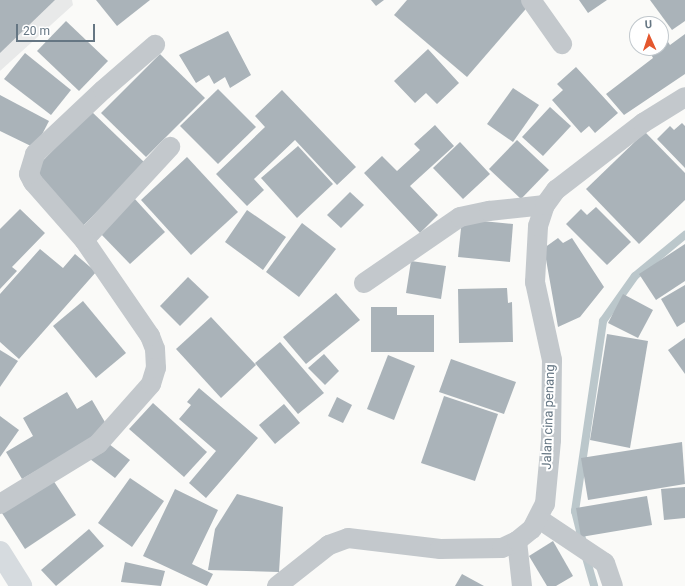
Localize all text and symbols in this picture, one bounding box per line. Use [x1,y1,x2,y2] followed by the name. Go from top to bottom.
[18,16,97,42] scale bar
[629,16,669,56] north arrow
[644,18,652,31] text: U
[23,24,50,38] text: 20 m
[539,364,559,470] street label: Jalan cina penang

